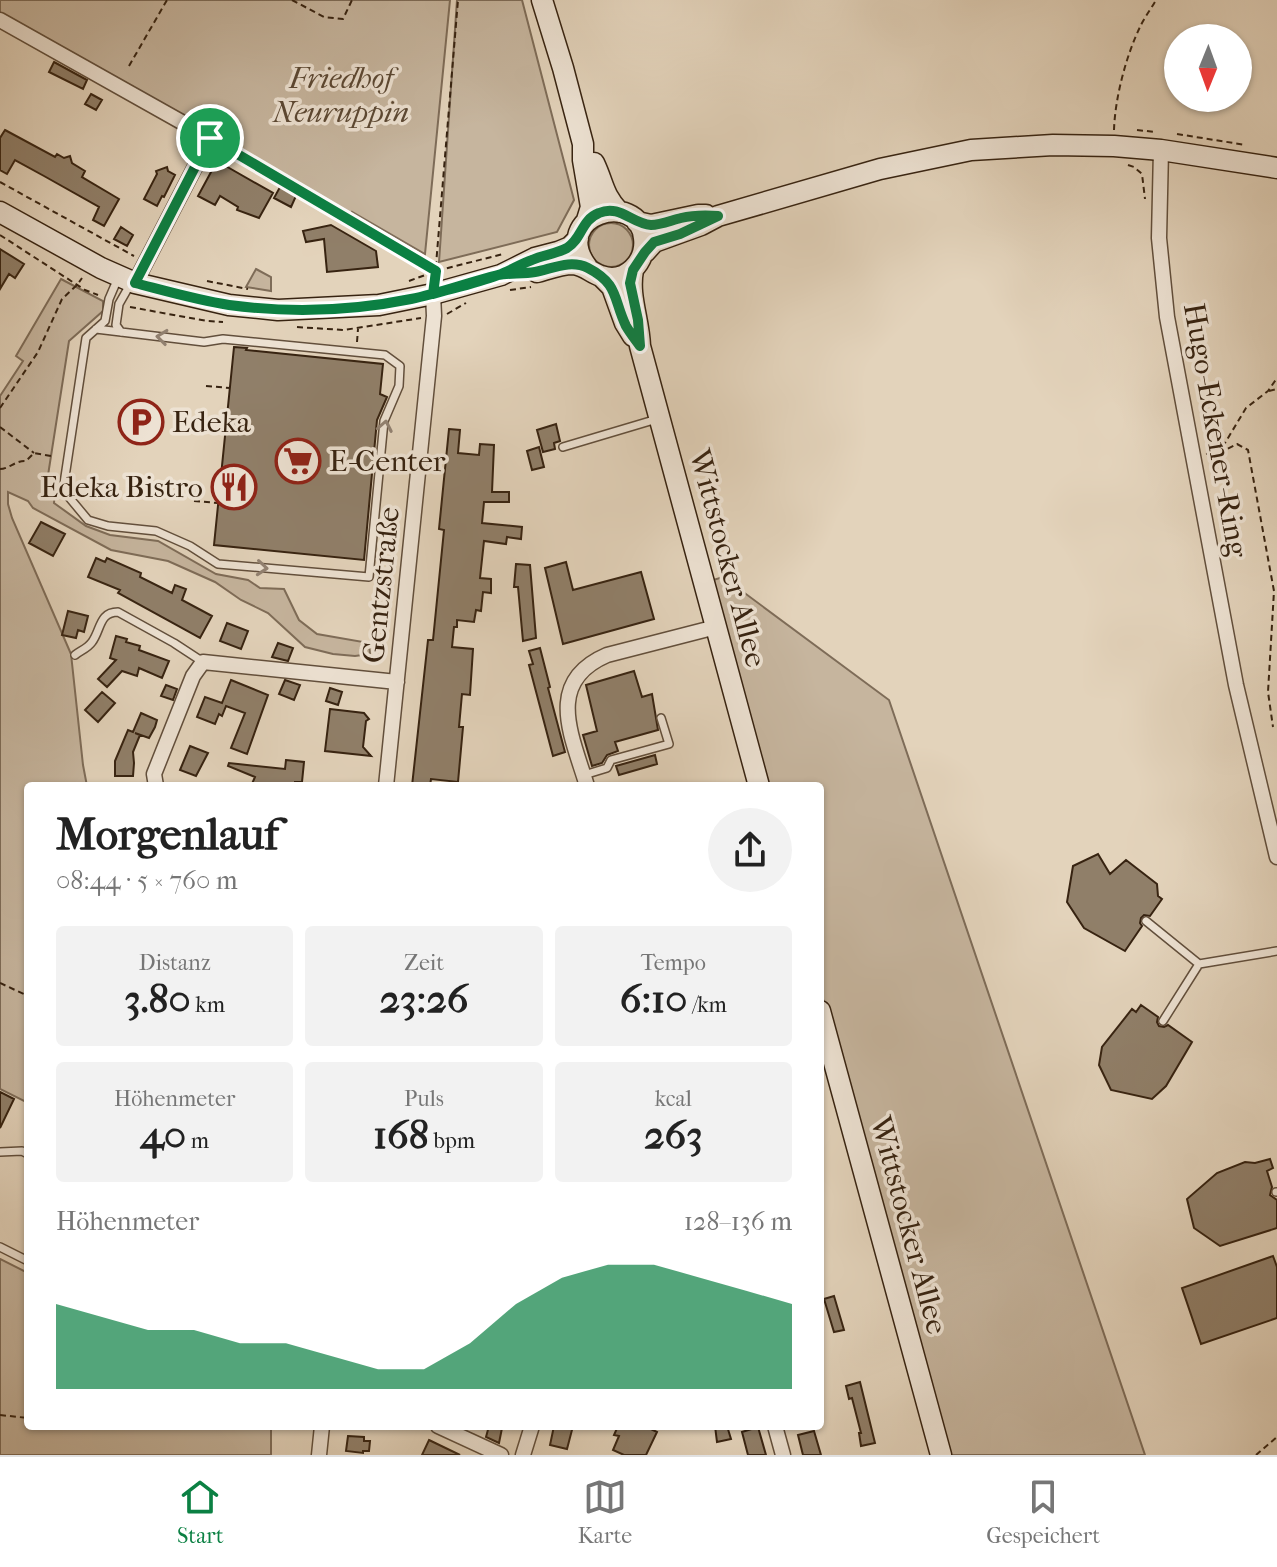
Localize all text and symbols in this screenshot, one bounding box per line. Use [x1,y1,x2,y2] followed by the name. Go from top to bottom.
[1164,24,1252,112] north arrow
[1164,24,1252,112] map controls
[272,61,409,130] park label: Friedhof Neuruppin
[176,104,244,172] pin
[188,116,232,160] icon: arrive
[1176,300,1255,561] street label: Hugo-Eckener-Ring
[155,329,169,346] one-way arrow
[117,398,165,446] parking icon: Edeka
[172,405,252,440] place label: Edeka
[376,419,393,433] one-way arrow
[274,437,322,485] supermarket icon: E-Center
[329,444,446,479] place label: E-Center
[681,444,773,671] street label: Wittstocker Allee
[210,463,258,511] restaurant icon: Edeka Bistro
[40,470,203,505] place label: Edeka Bistro
[356,505,407,665] street label: Gentzstraße
[256,559,269,576] one-way arrow
[708,808,792,892] button: share
[56,809,279,860] text: Morgenlauf
[56,865,238,896] text: 08:44 · 5 × 760 m
[139,950,211,976] text: Distanz
[404,950,444,976] text: Zeit
[641,950,706,976] text: Tempo
[124,976,191,1022] text: 3.80
[380,976,468,1022] text: 23:26
[620,976,687,1022] text: 6:10
[191,992,225,1018] text: km
[687,992,727,1018] text: /km
[114,1086,235,1112] text: Höhenmeter
[404,1086,444,1112] text: Puls
[655,1086,692,1112] text: kcal
[862,1111,954,1338] street label: Wittstocker Allee
[140,1112,186,1158] text: 40
[373,1112,429,1158] text: 168
[644,1112,703,1158] text: 263
[186,1128,209,1154] text: m
[429,1128,475,1154] text: bpm
[56,1206,199,1237] text: Höhenmeter
[684,1206,792,1237] text: 128–136 m
[177,1475,224,1549] tab: Start
[578,1475,632,1549] tab: Karte
[986,1475,1100,1549] tab: Gespeichert

